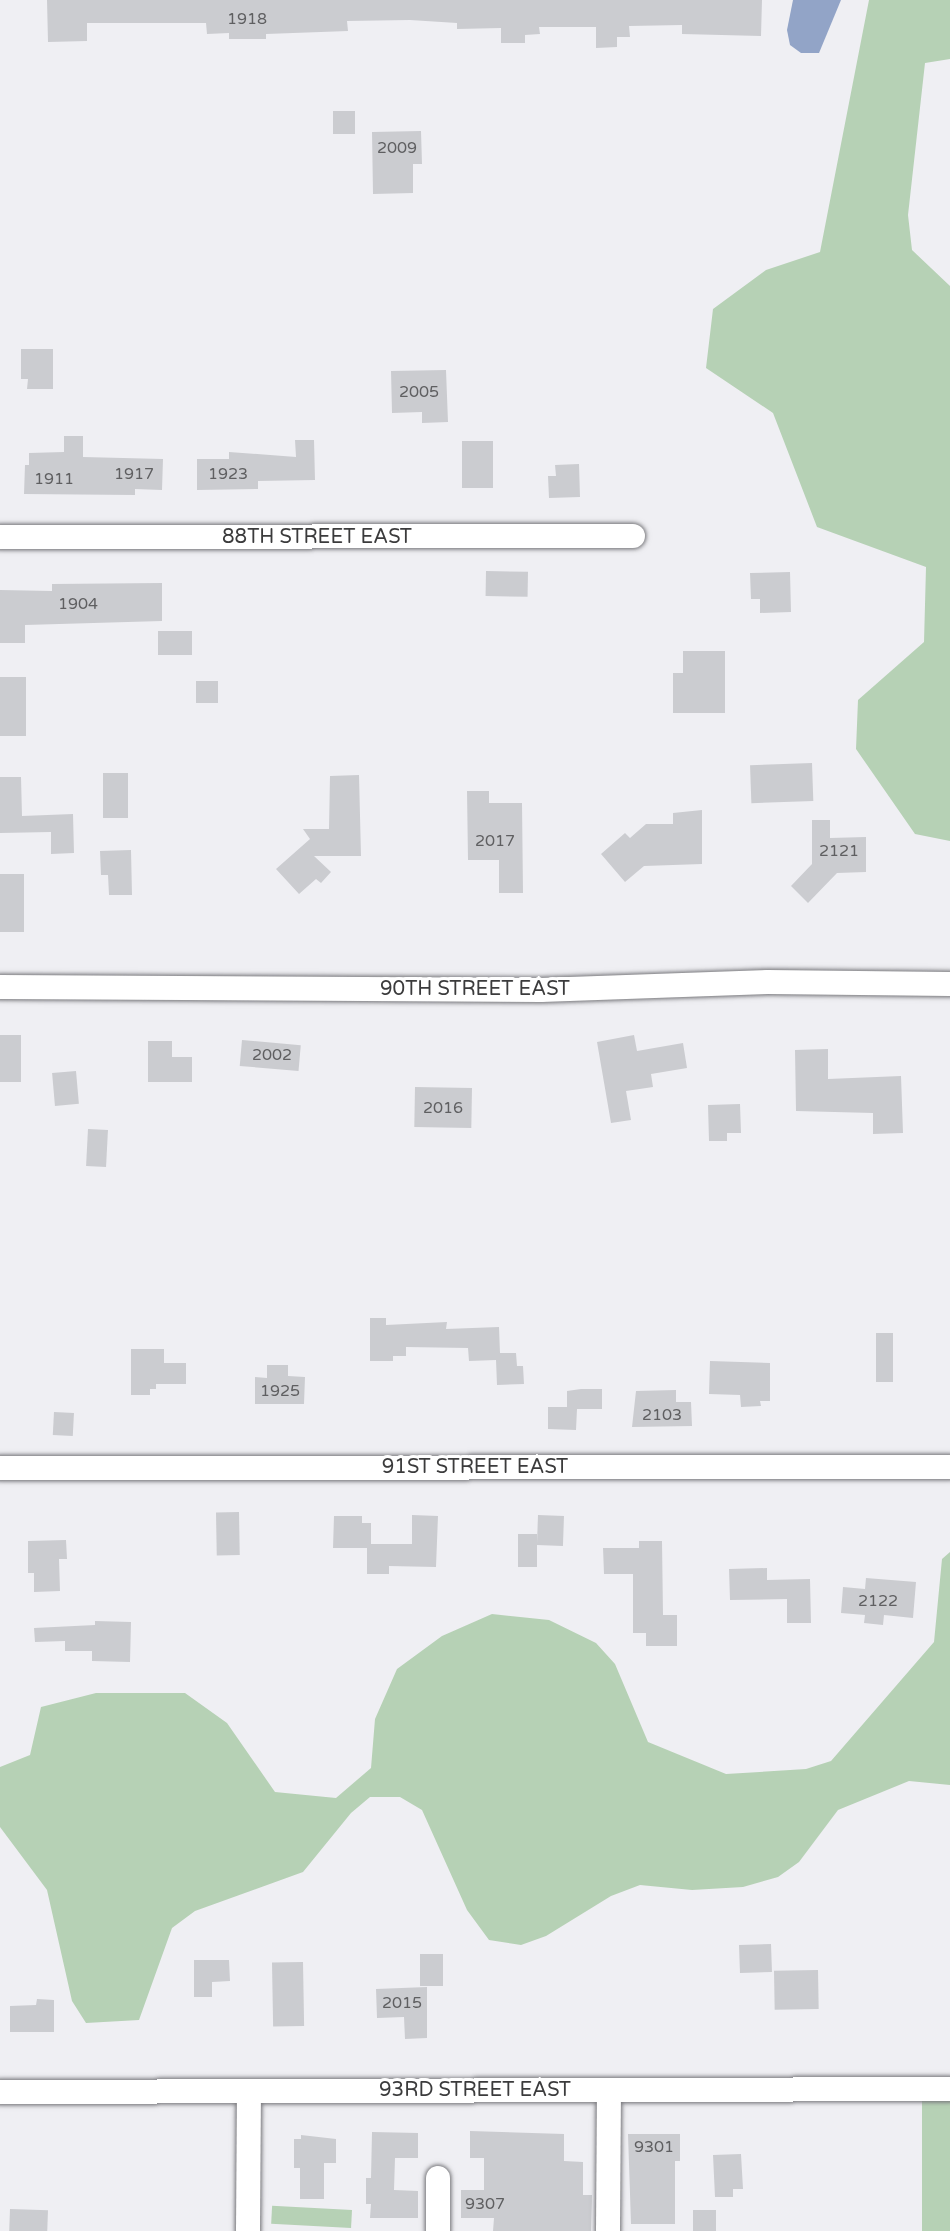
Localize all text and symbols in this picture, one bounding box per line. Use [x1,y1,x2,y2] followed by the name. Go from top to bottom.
[227,9,267,29] house number: 1918
[377,138,417,158] house number: 2009
[399,382,439,402] house number: 2005
[114,464,154,484] house number: 1917
[208,464,248,484] house number: 1923
[34,469,74,489] house number: 1911
[222,525,412,549] street label: 88TH STREET EAST
[58,594,98,614] house number: 1904
[475,831,515,851] house number: 2017
[819,841,859,861] house number: 2121
[380,977,570,1001] street label: 90TH STREET EAST
[252,1045,292,1065] house number: 2002
[423,1098,463,1118] house number: 2016
[260,1381,300,1401] house number: 1925
[642,1405,682,1425] house number: 2103
[382,1455,568,1479] street label: 91ST STREET EAST
[858,1591,898,1611] house number: 2122
[382,1993,422,2013] house number: 2015
[379,2078,571,2102] street label: 93RD STREET EAST
[634,2137,674,2157] house number: 9301
[465,2194,505,2214] house number: 9307

